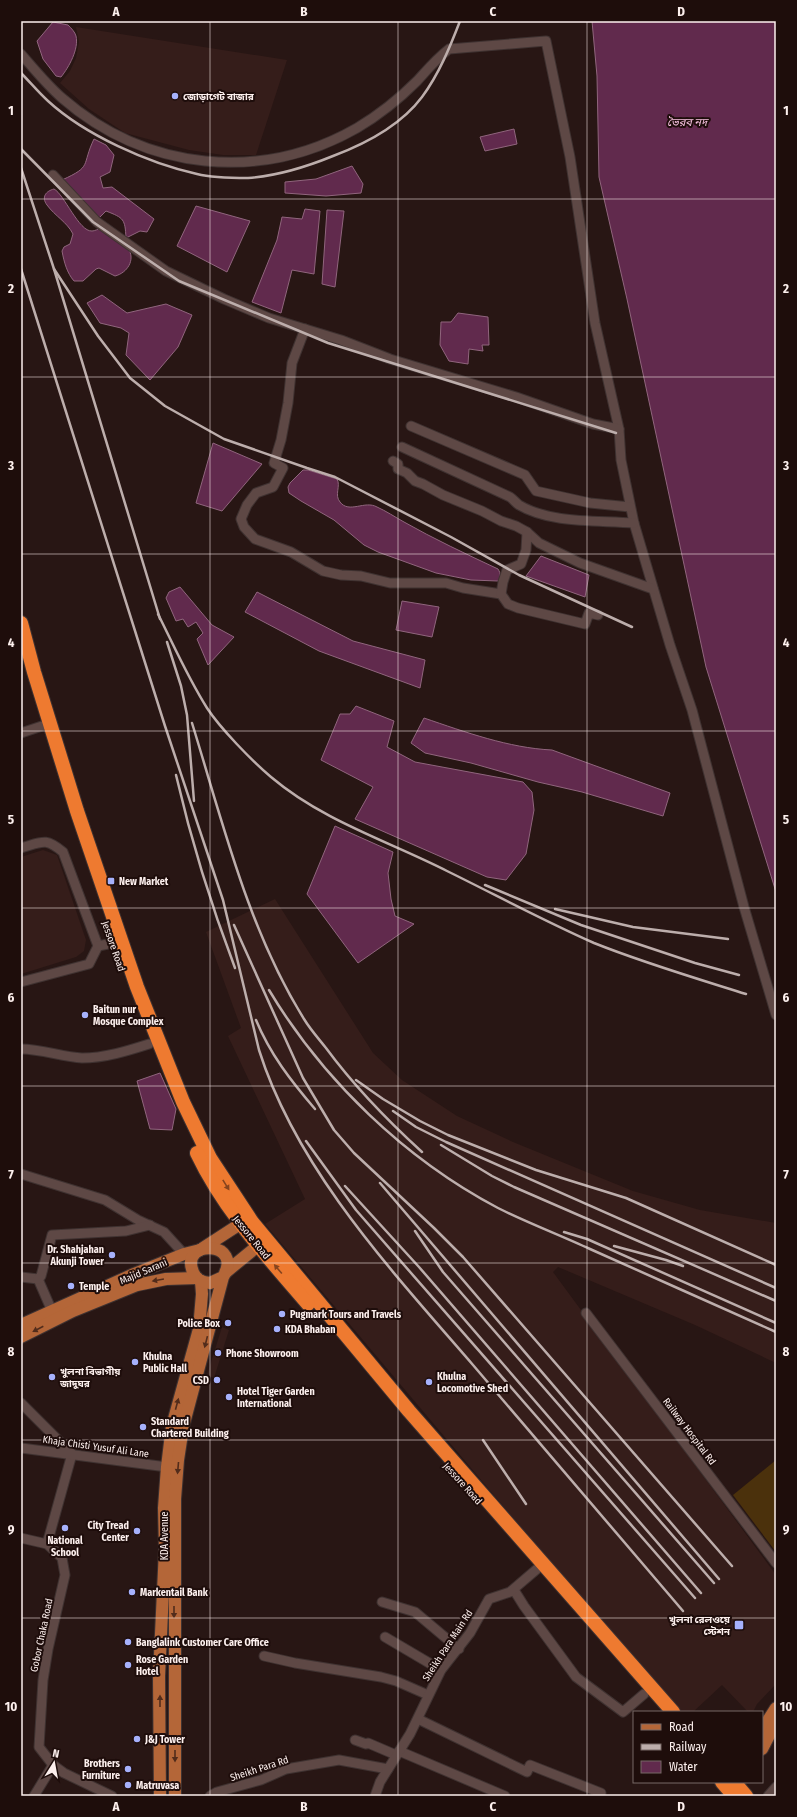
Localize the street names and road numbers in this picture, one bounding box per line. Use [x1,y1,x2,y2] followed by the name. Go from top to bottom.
[99,920,127,973] street label: Jessore Road
[230,1213,272,1262] street label: Jessore Road
[118,1257,169,1287] street label: Majid Sarani
[660,1396,718,1467] street label: Railway Hospital Rd
[42,1434,150,1460] street label: Khaja Chisti Yusuf Ali Lane
[440,1460,484,1507] street label: Jessore Road
[159,1512,171,1560] street label: KDA Avenue
[28,1597,56,1673] street label: Gobor Chaka Road
[420,1608,475,1684] street label: Sheikh Para Main Rd
[229,1754,290,1784] street label: Sheikh Para Rd

